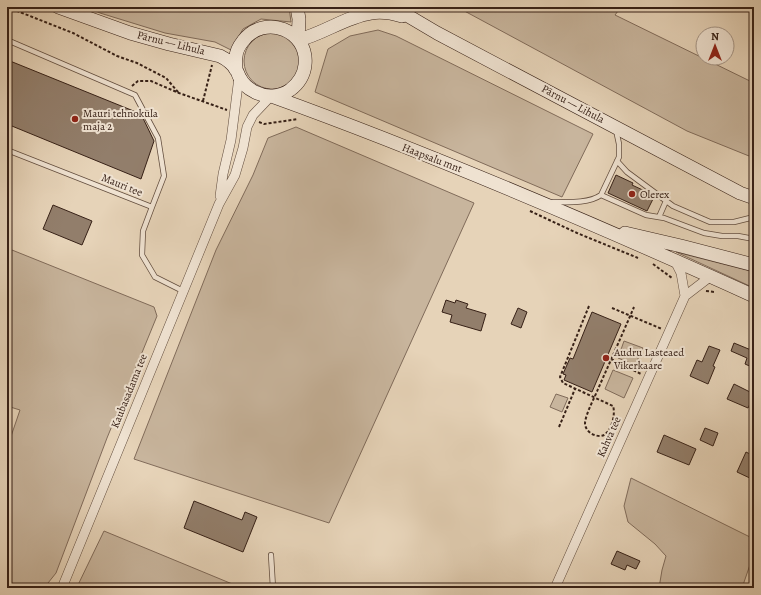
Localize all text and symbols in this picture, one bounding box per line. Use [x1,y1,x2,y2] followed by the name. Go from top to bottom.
[695,26,735,66] north arrow
[135,27,207,59] street label: Pärnu — Lihula
[711,29,719,44] text: N
[539,81,608,127] street label: Pärnu — Lihula
[83,106,159,134] place label: Mauri tehnoküla maja 2
[70,114,80,124] marker: Mauri tehnoküla maja 2
[400,140,465,176] street label: Haapsalu mnt
[99,170,145,200] street label: Mauri tee
[640,187,670,202] place label: Olerex
[627,189,637,199] marker: Olerex
[613,345,684,373] place label: Audru Lasteaed Vikerkaare
[107,351,151,430] street label: Kaubasadama tee
[601,353,611,363] marker: Audru Lasteaed Vikerkaare
[593,414,625,460] street label: Kahva tee

